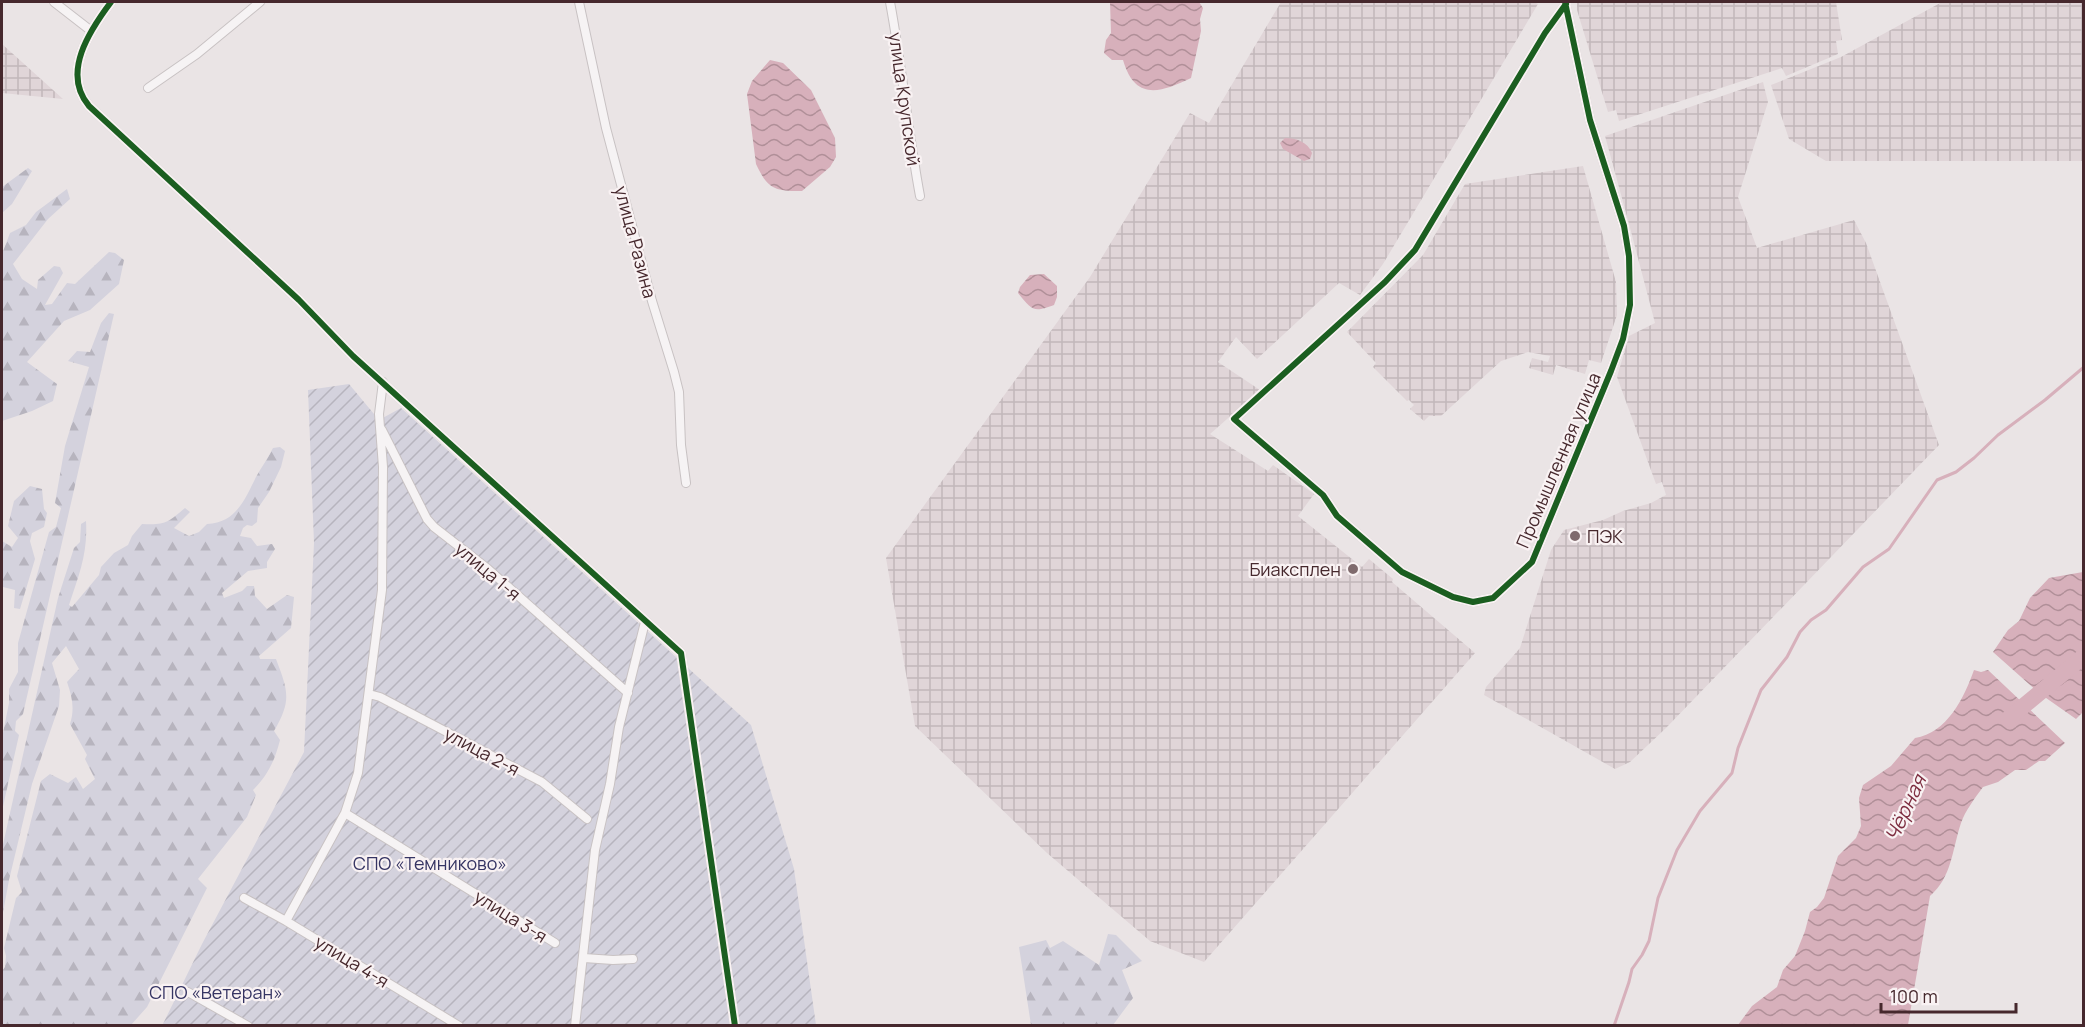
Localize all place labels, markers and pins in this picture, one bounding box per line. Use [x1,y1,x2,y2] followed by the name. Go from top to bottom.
[1587,524,1623,548] place label: ПЭК
[1568,529,1582,543] marker: ПЭК
[1249,557,1341,581] place label: Биаксплен
[1346,562,1360,576] marker: Биаксплен

